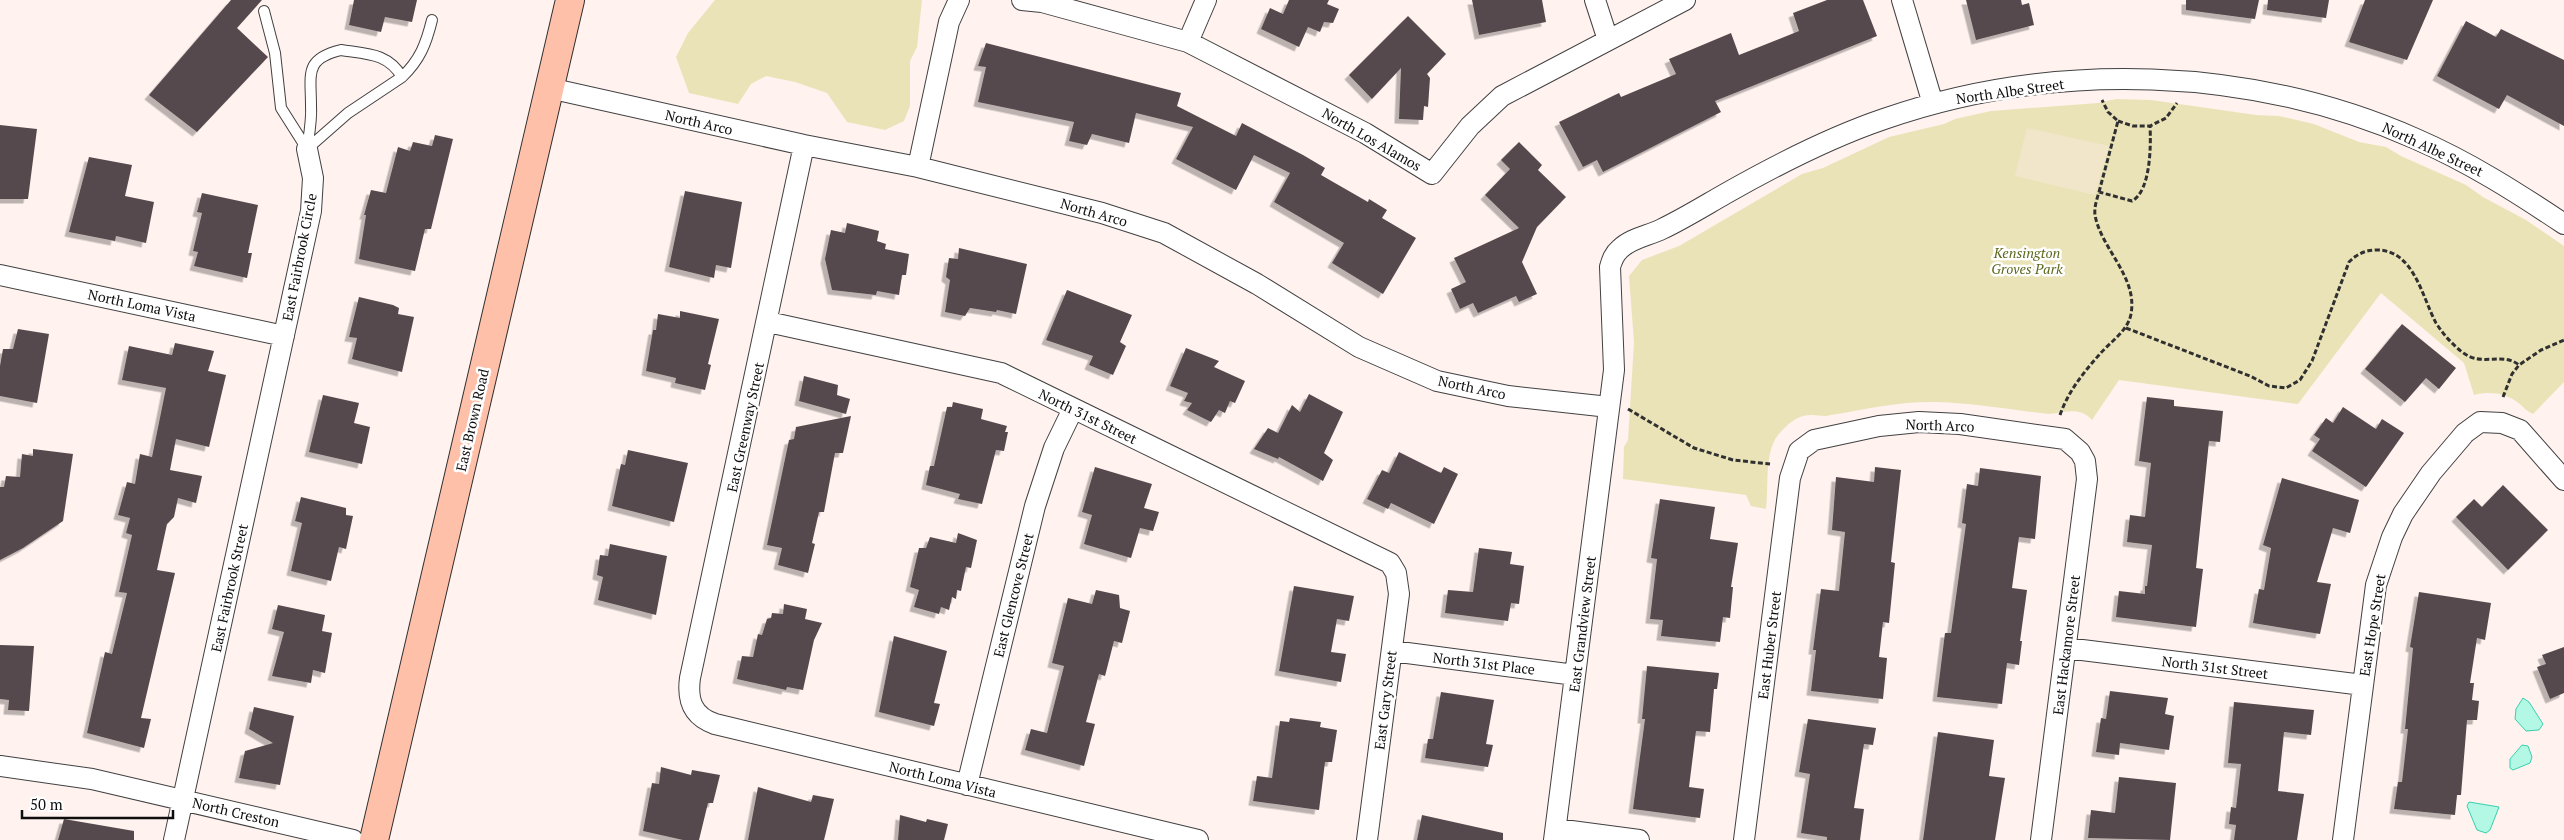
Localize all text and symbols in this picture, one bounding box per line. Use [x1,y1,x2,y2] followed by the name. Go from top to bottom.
[1955,74,2066,108] street label: North Albe Street
[1319,103,1425,175] street label: North Los Alamos
[663,105,735,139] street label: North Arco
[2380,117,2487,181] street label: North Albe Street
[277,192,321,322] street label: East Fairbrook Circle
[1058,193,1130,231] street label: North Arco
[1991,243,2063,278] park label: Kensington Groves Park
[86,284,198,326] street label: North Loma Vista
[722,360,768,494] street label: East Greenway Street
[451,367,493,473] street label: East Brown Road
[1436,371,1508,404] street label: North Arco
[1036,384,1141,448] street label: North 31st Street
[1905,414,1975,436] street label: North Arco
[206,521,252,654] street label: East Fairbrook Street
[988,530,1038,659] street label: East Glencove Street
[1564,554,1600,693] street label: East Grandview Street
[2355,572,2390,678] street label: East Hope Street
[2048,573,2084,716] street label: East Hackamore Street
[1753,589,1785,700] street label: East Huber Street
[1432,647,1536,679] street label: North 31st Place
[1369,648,1401,751] street label: East Gary Street
[2161,651,2270,683] street label: North 31st Street
[887,756,999,802] street label: North Loma Vista
[22,788,174,820] scale bar
[191,793,282,831] street label: North Creston
[30,794,63,814] text: 50 m

